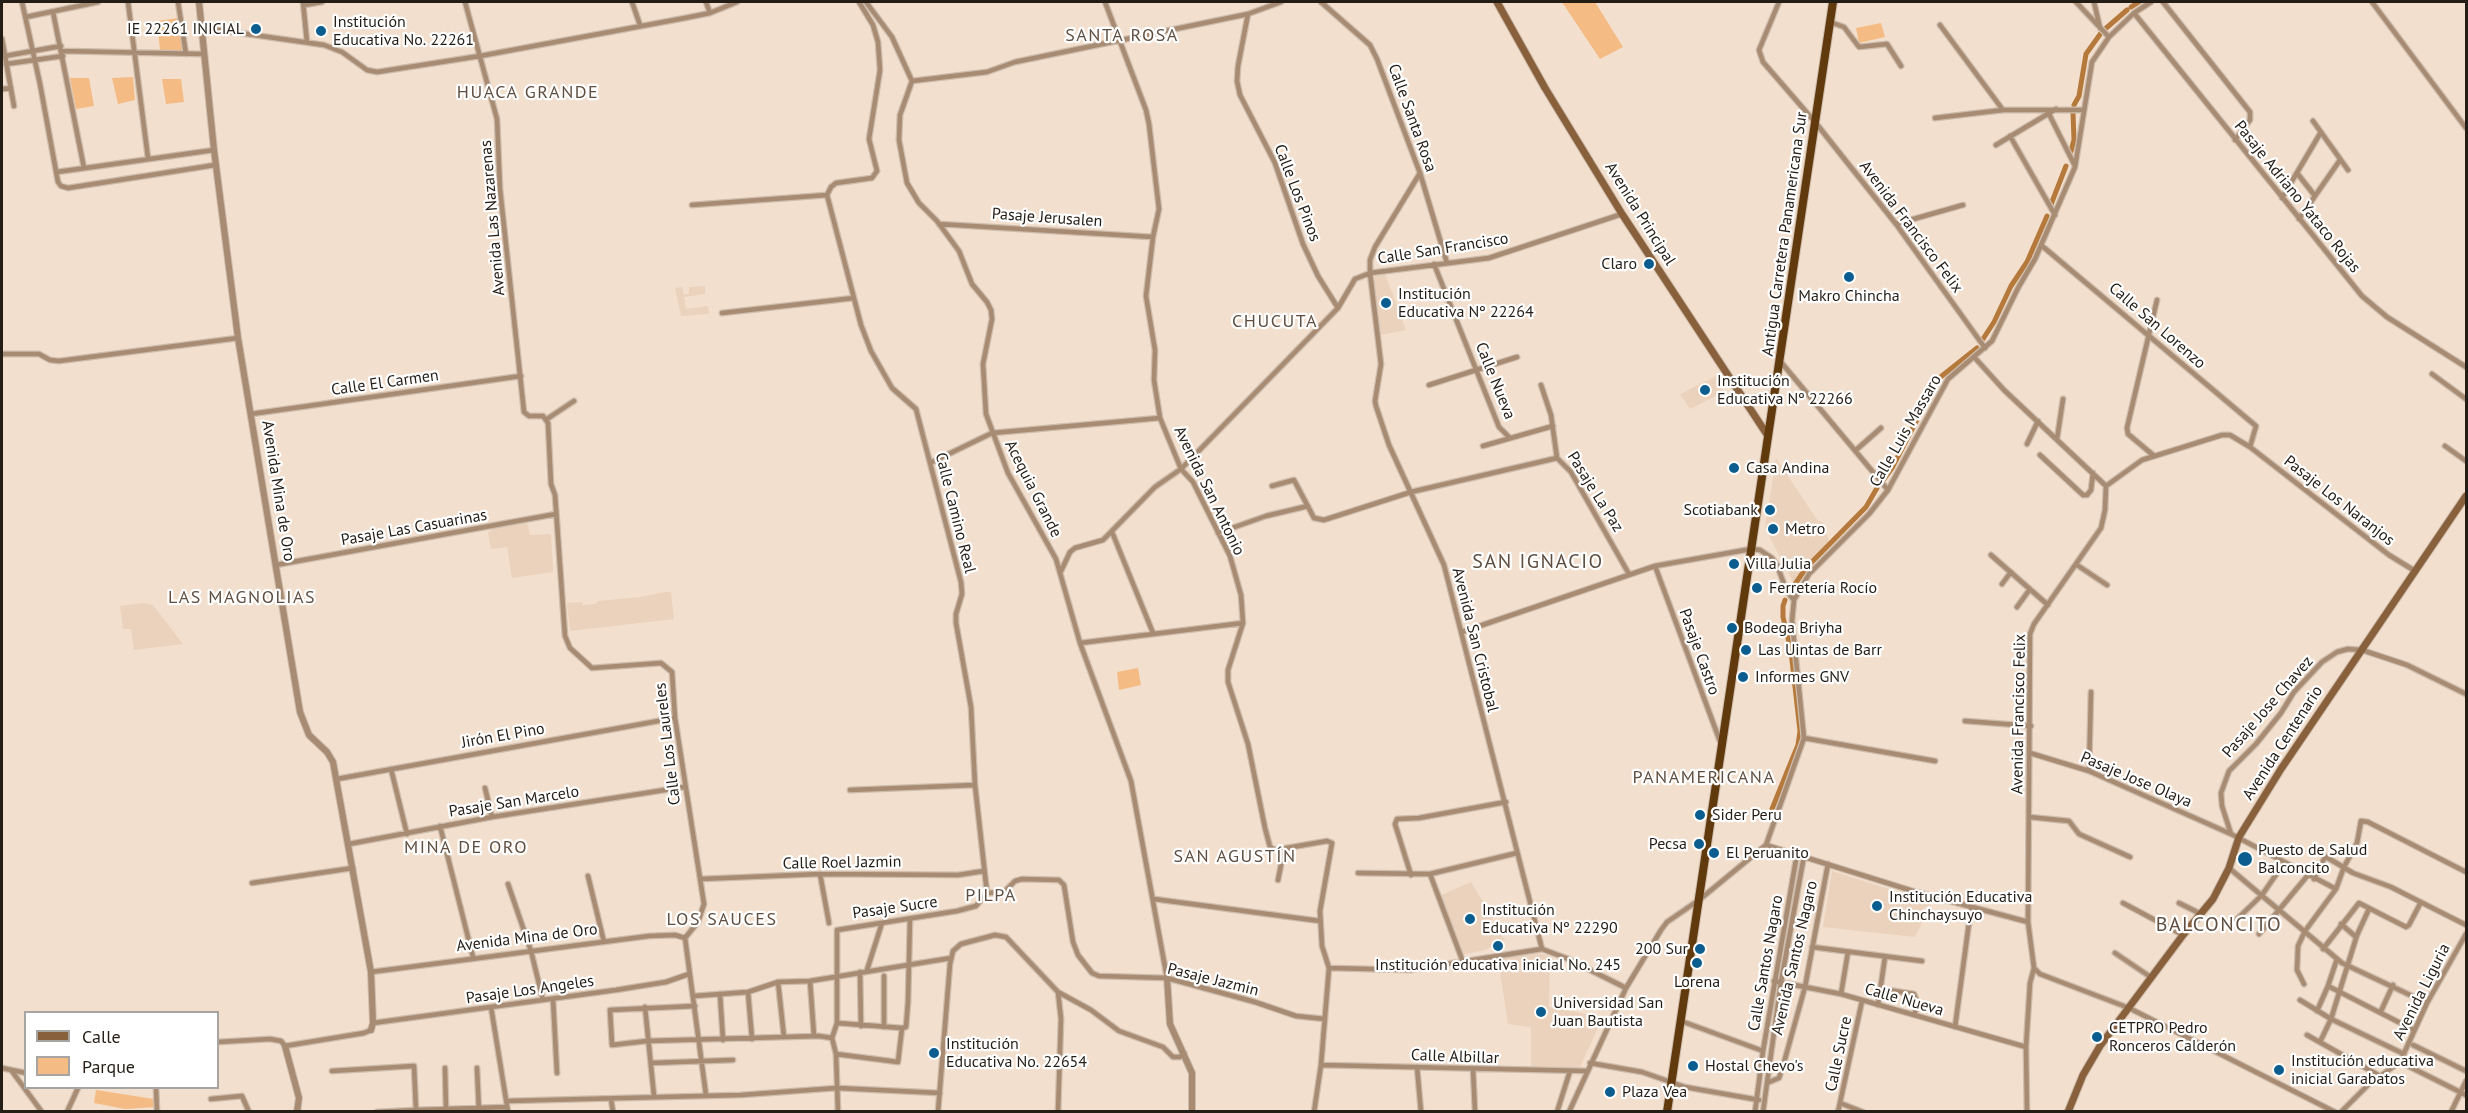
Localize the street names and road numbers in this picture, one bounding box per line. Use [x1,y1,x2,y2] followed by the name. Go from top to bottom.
[1384,61,1440,175] street label: Calle Santa Rosa
[1758,111,1812,357] street label: Antigua Carretera Panamericana Sur
[2230,117,2364,277] street label: Pasaje Adriano Yataco Rojas
[477,139,509,297] street label: Avenida Las Nazarenas
[1270,142,1324,244] street label: Calle Los Pinos
[1855,157,1967,297] street label: Avenida Francisco Felix
[1601,159,1679,269] street label: Avenida Principal
[991,205,1103,231] street label: Pasaje Jerusalen
[1376,229,1510,269] street label: Calle San Francisco
[2105,279,2209,373] street label: Calle San Lorenzo
[1471,340,1519,422] street label: Calle Nueva
[330,366,440,400] street label: Calle El Carmen
[1866,371,1946,491] street label: Calle Luis Massaro
[257,419,299,563] street label: Avenida Mina de Oro
[1169,423,1249,559] street label: Avenida San Antonio
[1000,437,1066,541] street label: Acequia Grande
[1563,448,1627,536] street label: Pasaje La Paz
[931,451,979,575] street label: Calle Camino Real
[2280,452,2398,550] street label: Pasaje Los Naranjos
[340,506,488,550] street label: Pasaje Las Casuarinas
[1448,566,1502,714] street label: Avenida San Cristobal
[1674,606,1724,698] street label: Pasaje Castro
[2008,634,2030,794] street label: Avenida Francisco Felix
[2219,652,2317,762] street label: Pasaje Jose Chavez
[651,682,685,806] street label: Calle Los Laureles
[2239,682,2327,804] street label: Avenida Centenario
[460,719,546,753] street label: Jirón El Pino
[2077,748,2195,812] street label: Pasaje Jose Olaya
[448,782,580,822] street label: Pasaje San Marcelo
[782,852,902,874] street label: Calle Roel Jazmin
[1768,879,1822,1037] street label: Avenida Santos Nagaro
[851,893,939,923] street label: Pasaje Sucre
[1745,893,1787,1033] street label: Calle Santos Nagaro
[455,920,599,956] street label: Avenida Mina de Oro
[2389,941,2455,1043] street label: Avenida Liguria
[1165,959,1261,1001] street label: Pasaje Jazmin
[465,972,595,1008] street label: Pasaje Los Angeles
[1862,980,1946,1020] street label: Calle Nueva
[1822,1015,1856,1093] street label: Calle Sucre
[1411,1046,1499,1068] street label: Calle Albillar

